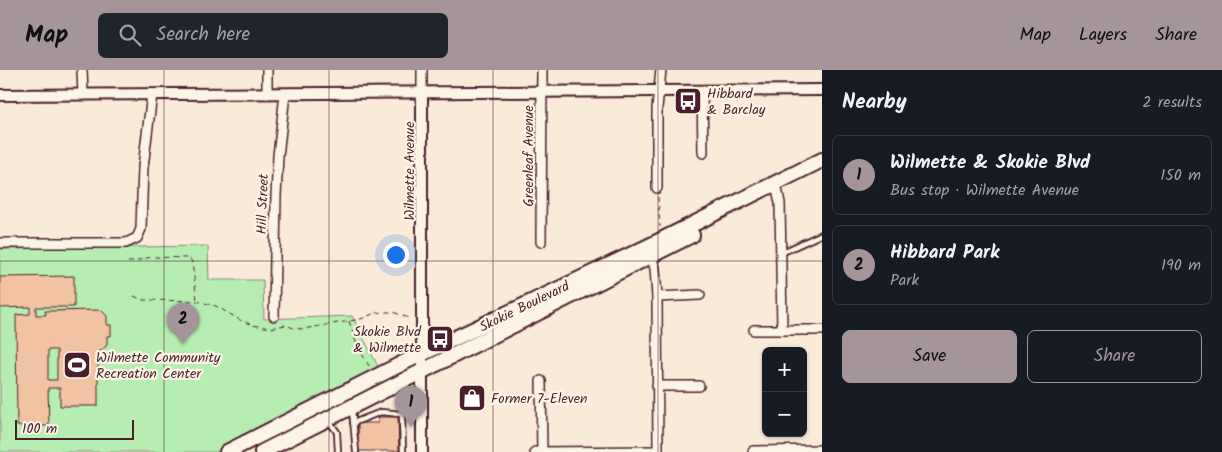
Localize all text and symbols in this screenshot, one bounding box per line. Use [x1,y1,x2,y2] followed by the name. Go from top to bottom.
[98,13,448,58] search box
[25,16,68,55] text: Map
[156,20,250,50] text: Search here
[116,21,144,49] icon: search
[1020,21,1051,50] text: Map
[1079,21,1127,50] text: Layers
[1155,21,1197,50] text: Share
[707,83,766,121] place label: Hibbard & Barclay
[673,86,703,116] bus stop icon: Hibbard & Barclay
[842,86,907,119] text: Nearby
[1142,90,1202,115] text: 2 results
[518,104,540,207] street label: Greenleaf Avenue
[399,121,421,221] street label: Wilmette Avenue
[890,148,1090,178] text: Wilmette & Skokie Blvd
[857,163,861,188] text: 1
[1160,163,1201,188] text: 150 m
[251,173,275,235] street label: Hill Street
[890,178,1079,203] text: Bus stop · Wilmette Avenue
[890,238,999,268] text: Hibbard Park
[383,242,409,268] your location
[854,253,864,278] text: 2
[1161,253,1201,278] text: 190 m
[890,268,919,293] text: Park
[476,275,574,338] street label: Skokie Boulevard
[167,303,199,344] pin: 2
[353,321,422,359] place label: Skokie Blvd & Wilmette
[425,324,455,354] bus stop icon: Skokie Blvd & Wilmette
[842,330,1017,383] button: Save
[1027,330,1202,383] button: Share
[96,347,221,385] place label: Wilmette Community Recreation Center
[762,347,807,437] map controls
[762,347,807,392] button: +
[62,350,92,380] sports icon: Wilmette Community Recreation Center
[457,383,487,413] shop icon: Former 7-Eleven
[395,386,427,427] pin: 1
[491,388,587,410] place label: Former 7-Eleven
[762,392,807,437] button: −
[15,417,134,440] scale bar
[22,418,57,440] text: 100 m

